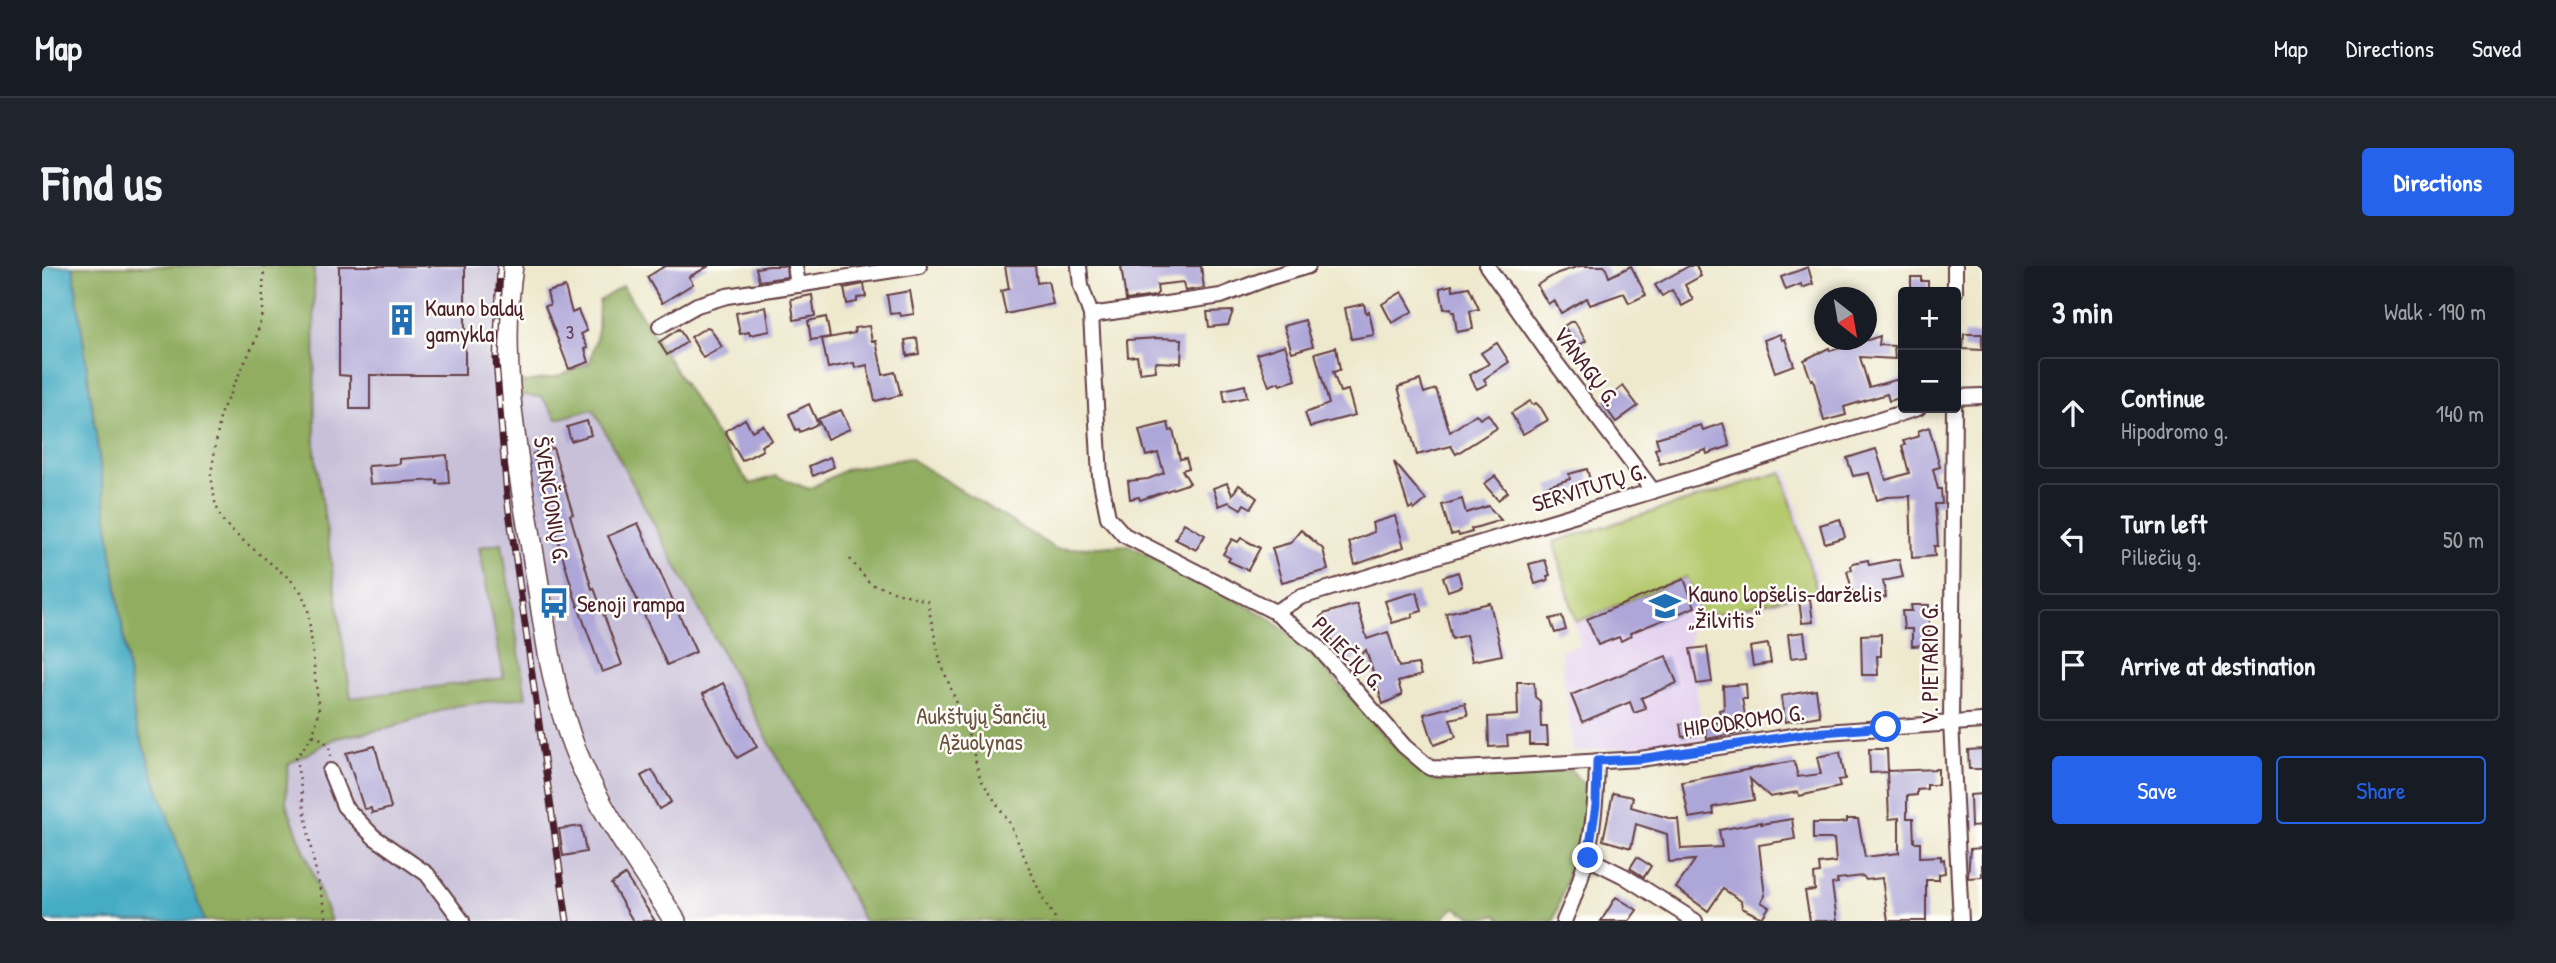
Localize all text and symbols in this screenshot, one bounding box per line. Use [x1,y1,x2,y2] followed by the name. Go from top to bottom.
[35,26,82,70] text: Map
[2274,32,2308,64] text: Map
[2346,32,2434,64] text: Directions
[2472,32,2521,64] text: Saved
[2362,148,2514,216] button: Directions
[42,149,162,215] text: Find us
[1814,287,1877,350] north arrow
[1898,287,1961,413] map controls
[1898,287,1961,350] button: +
[425,292,525,349] place label: Kauno baldų gamykla
[2052,292,2113,332] text: 3 min
[2384,296,2486,327] text: Walk · 190 m
[385,303,419,337] building icon: Kauno baldų gamykla
[566,319,574,345] house number: 3
[1547,320,1627,412] street label: VANAGŲ G.
[1898,350,1961,413] button: −
[2121,380,2205,415] text: Continue
[2054,394,2092,432] icon: ahead
[2436,398,2484,429] text: 140 m
[2121,415,2228,446] text: Hipodromo g.
[527,434,577,566] street label: ŠVENČIONIŲ G.
[1528,455,1650,519] street label: SERVITUTŲ G.
[2121,506,2207,541] text: Turn left
[2054,520,2092,558] icon: left
[2443,524,2484,555] text: 50 m
[2121,541,2201,572] text: Piliečių g.
[1688,578,1882,635] place label: Kauno lopšelis-darželis „Žilvitis“
[537,586,571,620] bus stop icon: Senoji rampa
[577,588,685,619] place label: Senoji rampa
[1648,589,1682,623] school or university icon: Kauno lopšelis-darželis „Žilvitis“
[1914,603,1945,725] street label: V. PIETARIO G.
[1306,609,1392,697] street label: PILIEČIŲ G.
[2054,646,2092,684] icon: arrive
[2121,648,2316,683] text: Arrive at destination
[1681,696,1807,744] street label: HIPODROMO G.
[916,700,1047,757] park label: Aukštųjų Šančių Ąžuolynas
[1870,711,1901,742] route start
[2052,756,2262,824] button: Save
[2276,756,2486,824] button: Share
[1572,842,1603,873] route end

